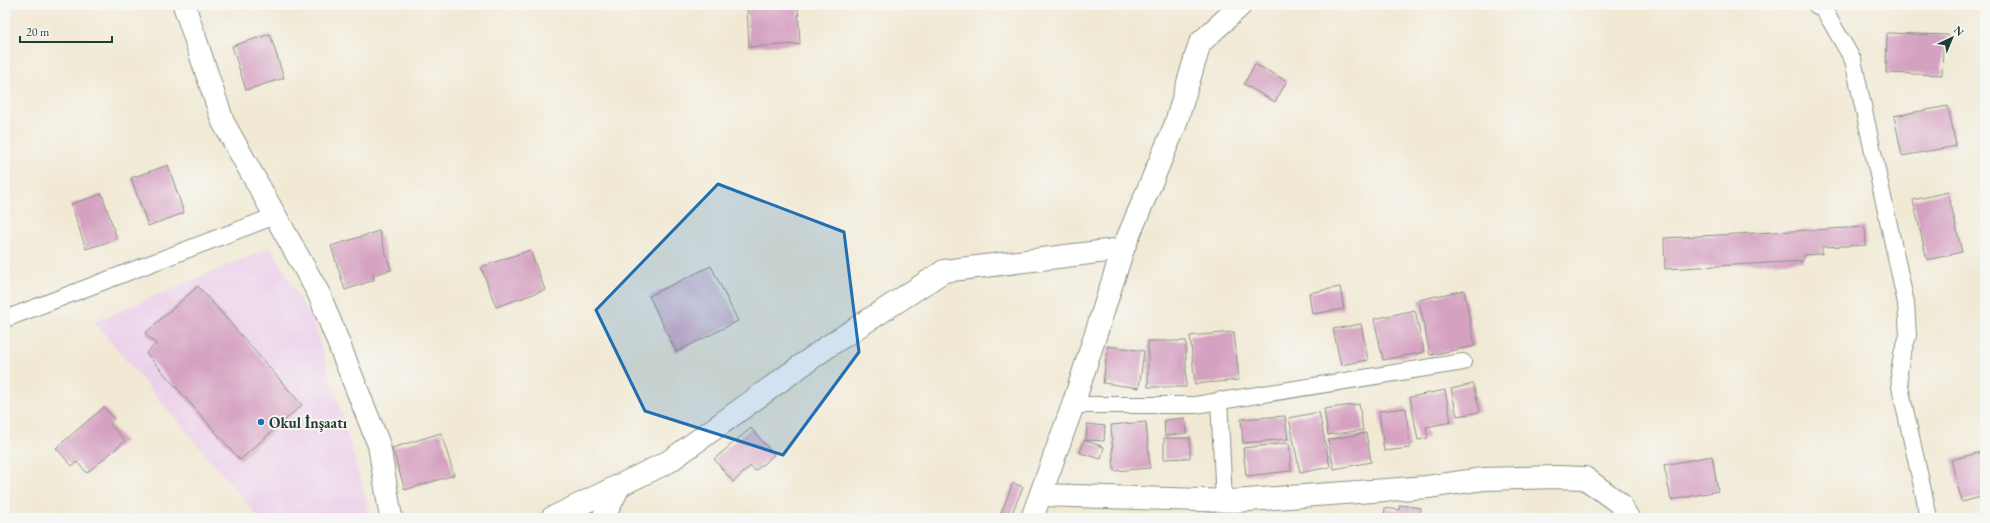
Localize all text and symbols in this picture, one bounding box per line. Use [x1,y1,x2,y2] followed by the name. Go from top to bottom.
[20,18,112,44] scale bar
[1932,18,1972,58] north arrow
[1951,23,1967,39] text: N
[26,24,50,40] text: 20 m
[269,413,348,432] place label: Okul İnşaatı
[256,417,266,427] marker: Okul İnşaatı

